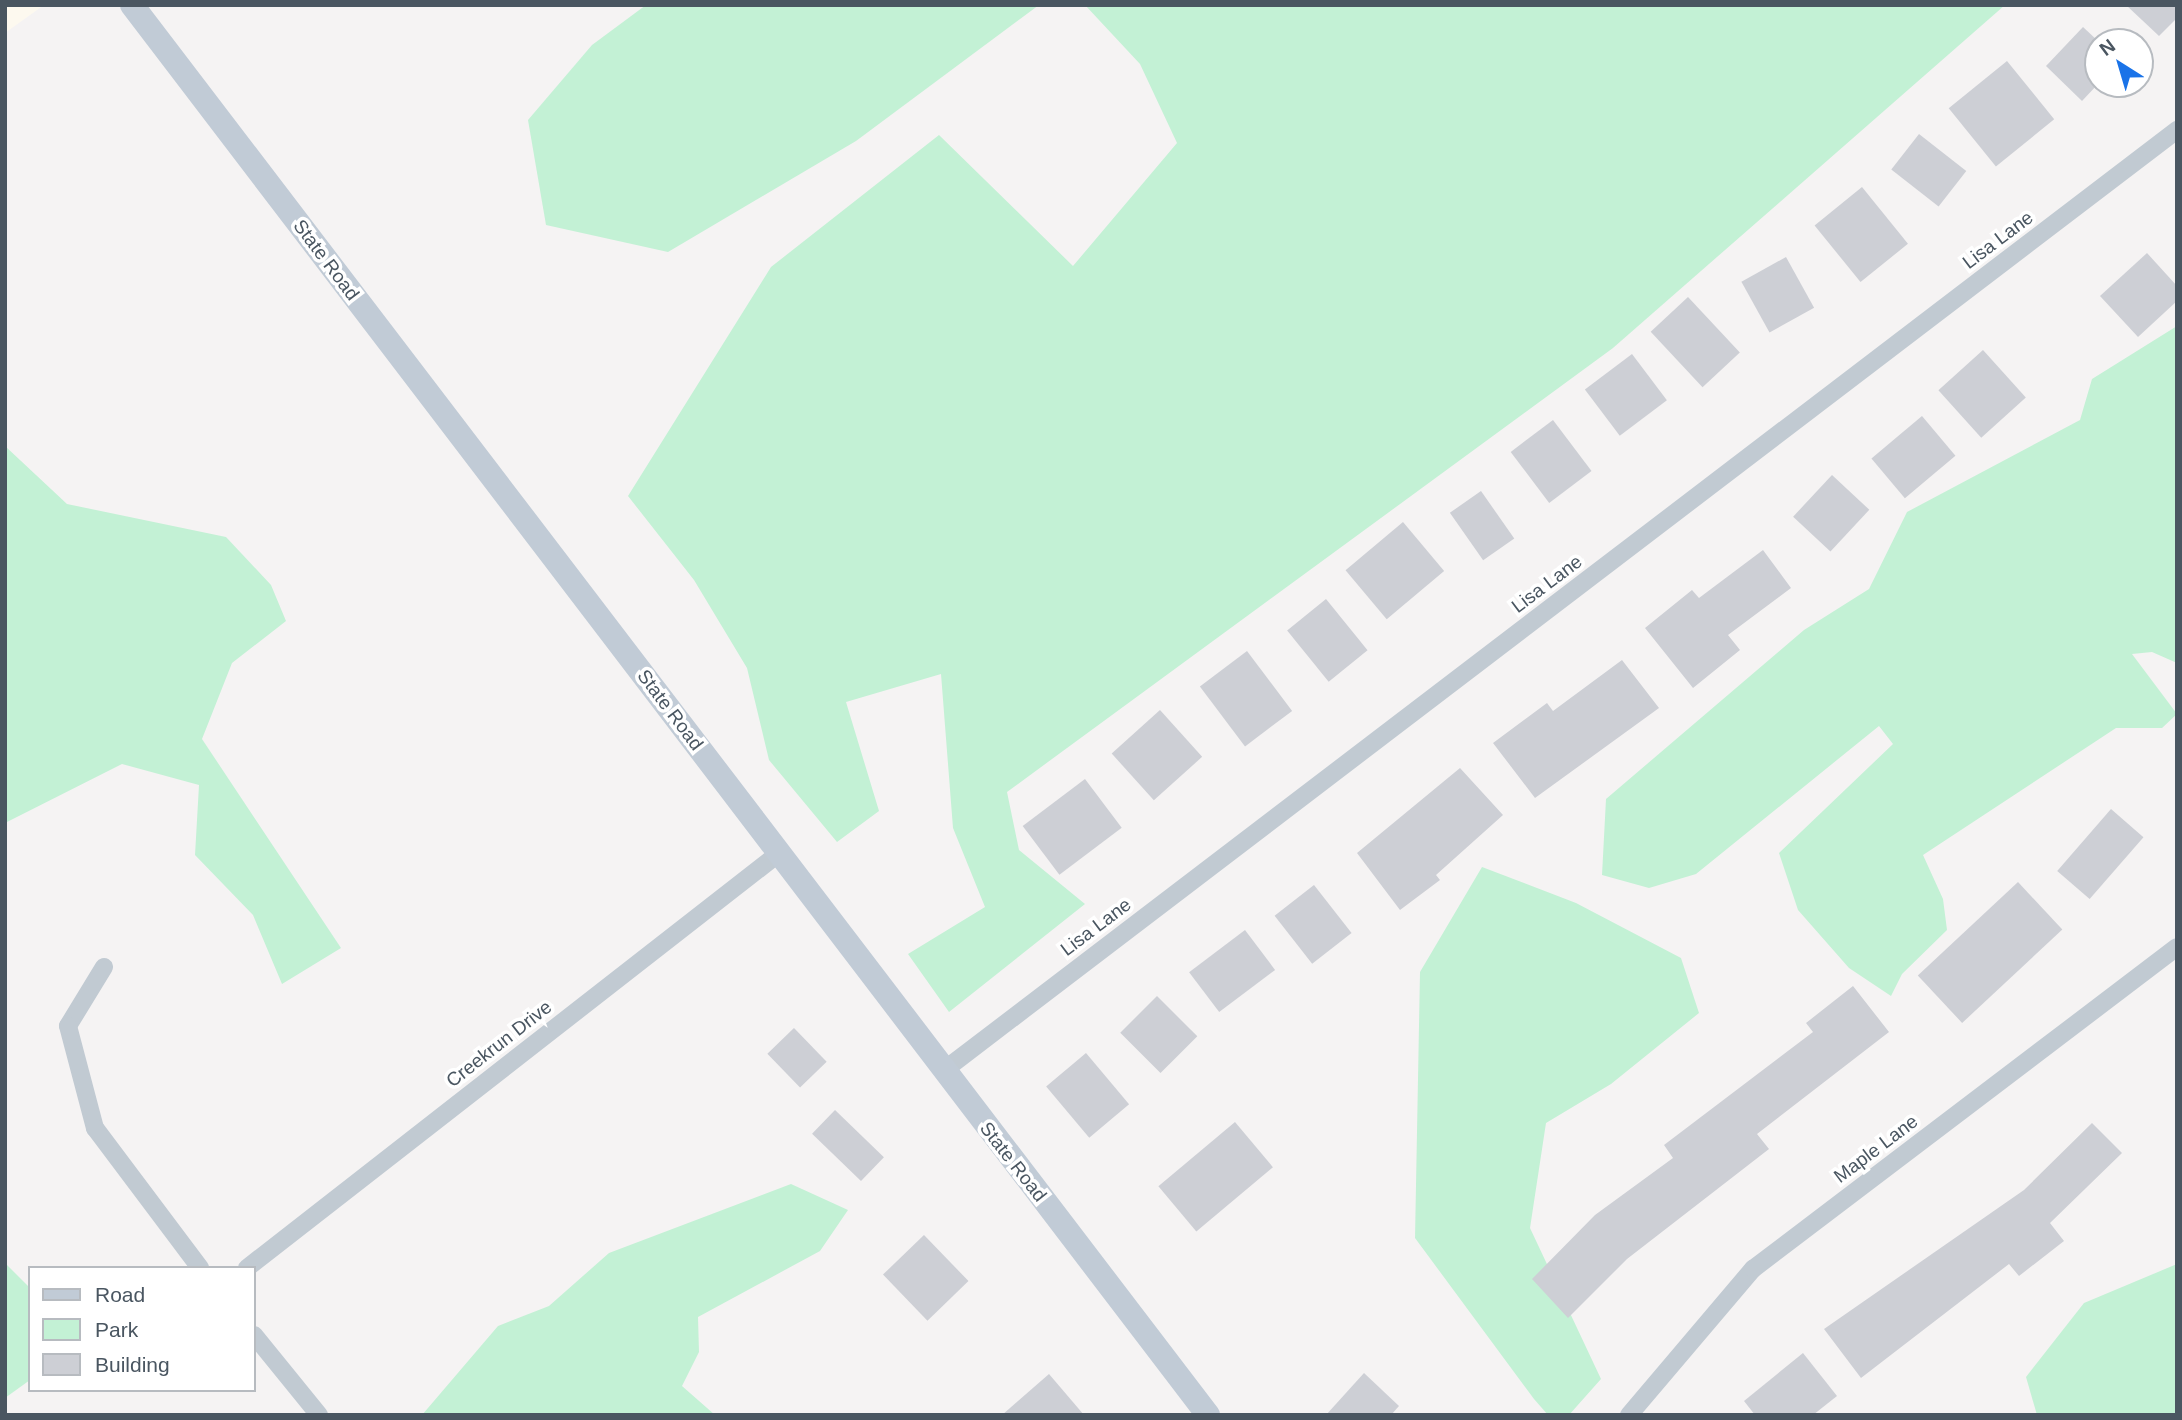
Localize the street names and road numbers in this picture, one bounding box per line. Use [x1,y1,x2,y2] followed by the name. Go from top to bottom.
[1958,206,2038,274] street label: Lisa Lane
[288,215,364,305] street label: State Road
[1507,550,1587,618] street label: Lisa Lane
[632,665,708,755] street label: State Road
[1056,893,1136,961] street label: Lisa Lane
[442,996,556,1092] street label: Creekrun Drive
[1829,1110,1923,1188] street label: Maple Lane
[975,1118,1051,1206] street label: State Road

